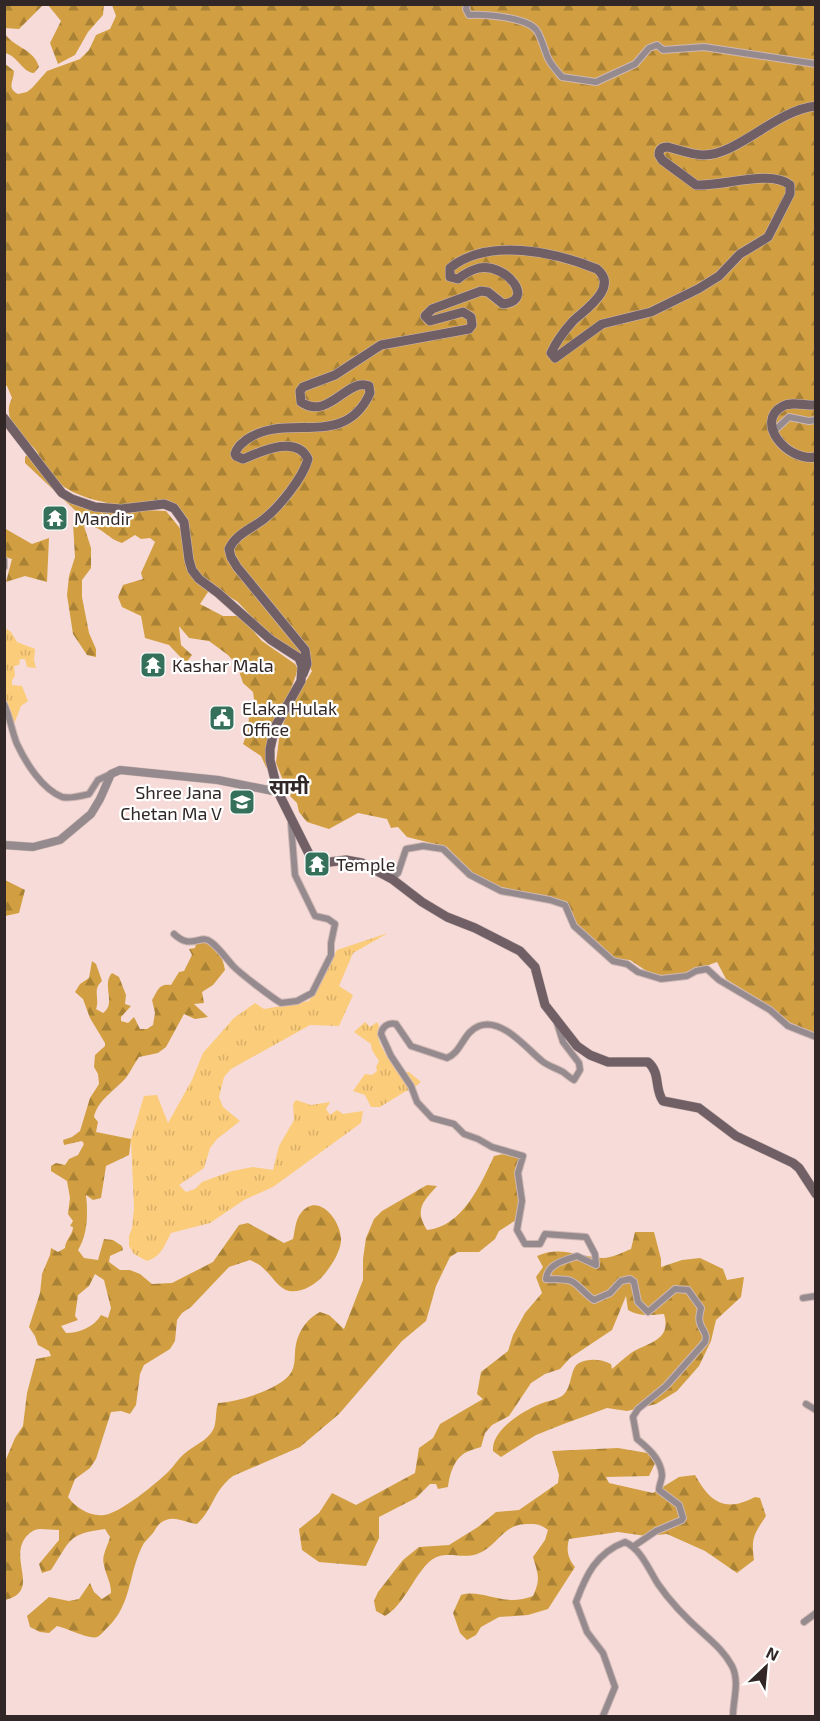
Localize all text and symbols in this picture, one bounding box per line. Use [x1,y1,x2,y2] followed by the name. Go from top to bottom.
[40,503,70,533] temple icon: Mandir
[74,507,132,529] place label: Mandir
[138,650,168,680] temple icon: Kashar Mala
[172,654,274,676] place label: Kashar Mala
[242,697,337,740] place label: Elaka Hulak Office
[207,703,237,733] public building icon: Elaka Hulak Office
[269,774,310,798] district label: सामी
[120,781,222,824] place label: Shree Jana Chetan Ma V
[227,787,257,817] school or university icon: Shree Jana Chetan Ma V
[302,849,332,879] temple icon: Temple
[336,853,395,875] place label: Temple
[736,1637,796,1697] north arrow
[763,1642,782,1664] text: N

